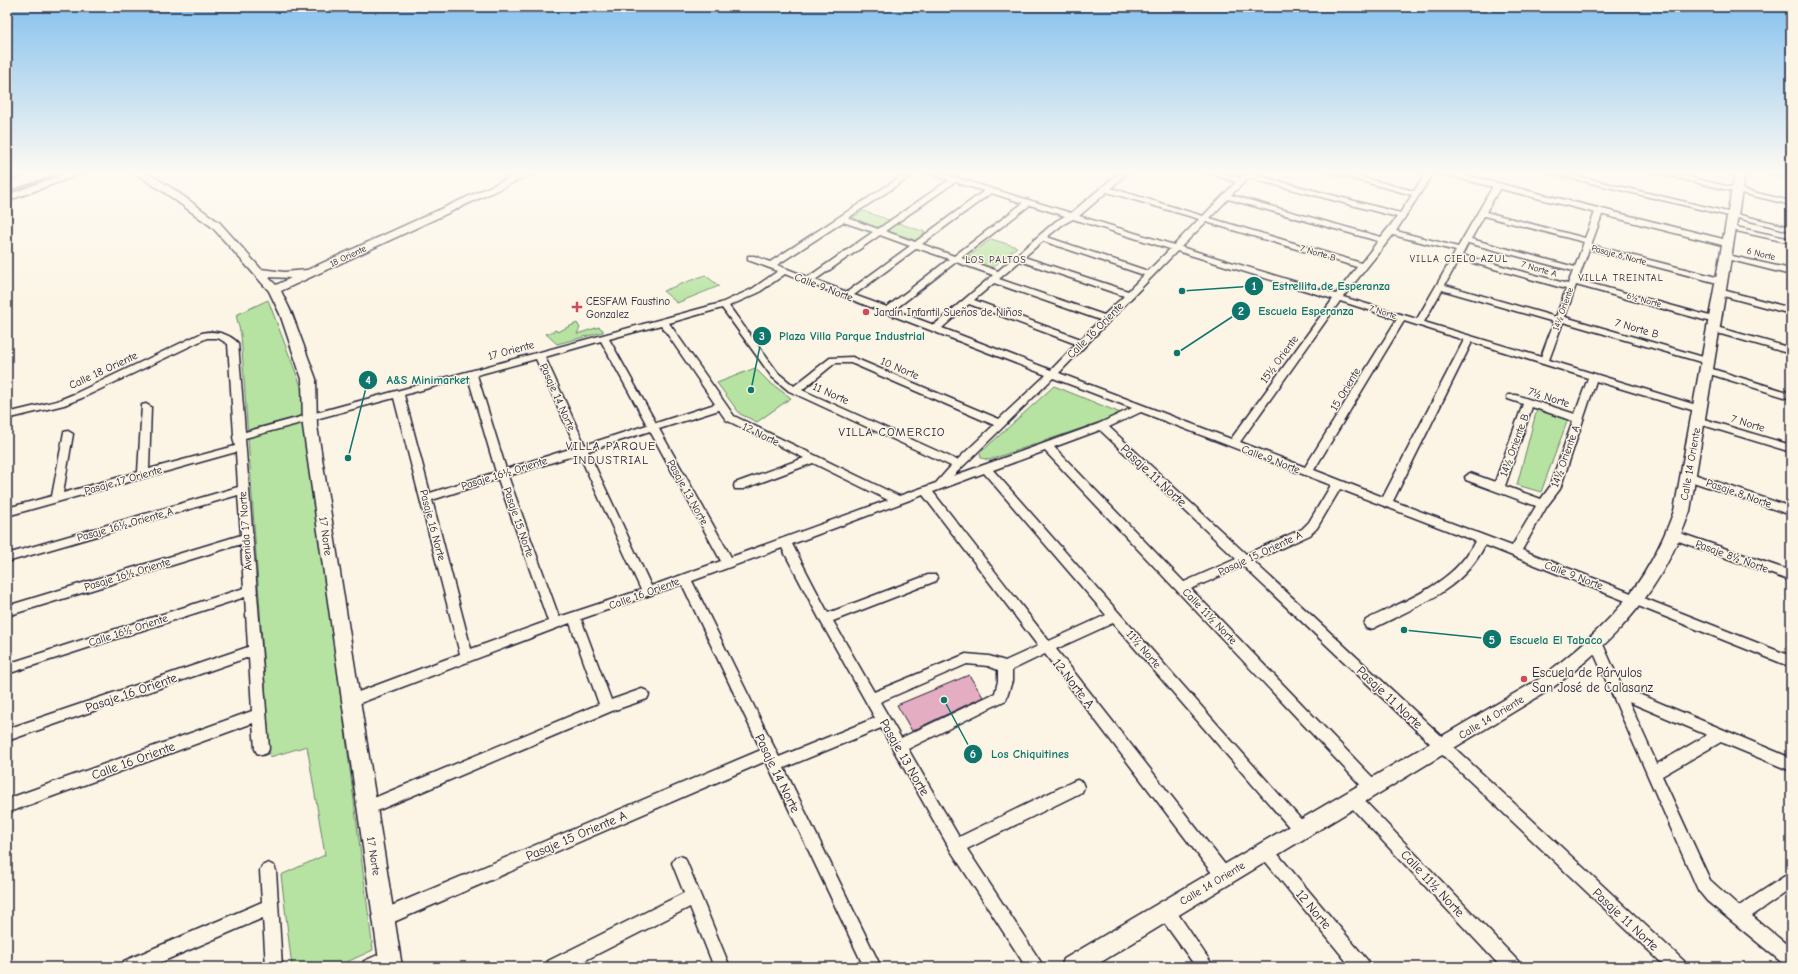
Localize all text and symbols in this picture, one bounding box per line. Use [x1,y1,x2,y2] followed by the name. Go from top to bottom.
[328,243,368,269] street label: 18 Oriente
[1299,243,1338,263] street label: 7 Norte B
[1591,243,1648,267] street label: Pasaje 6 Norte
[1746,246,1777,262] street label: 6 Norte
[1410,253,1508,265] district label: VILLA CIELO AZUL
[965,254,1027,266] district label: LOS PALTOS
[1520,259,1558,279] street label: 7 Norte A
[793,270,855,305] street label: Calle 9 Norte
[1578,272,1664,284] district label: VILLA TREINTAL
[1244,274,1398,298] callout: Estrellita de Esperanza
[1252,279,1257,293] text: 1
[1272,279,1390,293] text: Estrellita de Esperanza
[1551,286,1576,332] street label: 14½ Oriente
[1625,291,1663,310] street label: 6½ Norte
[586,295,670,321] place label: CESFAM Faustino Gonzalez
[1064,299,1127,361] street label: Calle 16 Oriente
[1231,299,1362,323] callout: Escuela Esperanza
[571,301,583,313] marker: CESFAM Faustino Gonzalez
[1368,303,1398,321] street label: 7 Norte
[1238,304,1244,318] text: 2
[1258,304,1354,318] text: Escuela Esperanza
[874,306,1022,319] place label: Jardín Infantil Sueños de Niños
[861,307,871,317] marker: Jardín Infantil Sueños de Niños
[1613,316,1661,341] street label: 7 Norte B
[752,324,933,348] callout: Plaza Villa Parque Industrial
[759,329,765,343] text: 3
[779,329,925,343] text: Plaza Villa Parque Industrial
[1258,332,1301,386] street label: 15½ Oriente
[487,338,536,363] street label: 17 Oriente
[67,349,140,392] street label: Calle 18 Oriente
[879,355,921,383] street label: 10 Norte
[537,361,578,433] street label: Pasaje 14 Norte
[1328,365,1364,413] street label: 15 Oriente
[358,368,477,392] callout: A&S Minimarket
[365,373,371,387] text: 4
[387,373,471,387] text: A&S Minimarket
[811,380,851,407] street label: 11 Norte
[1526,385,1572,410] street label: 7½ Norte
[1497,412,1532,478] street label: 14½ Oriente B
[1729,412,1767,435] street label: 7 Norte
[740,420,782,449] street label: 12 Norte
[1548,423,1583,489] street label: 14½ Oriente A
[838,425,946,439] district label: VILLA COMERCIO
[1678,426,1703,501] street label: Calle 14 Oriente
[566,439,656,467] district label: VILLA PARQUE INDUSTRIAL
[1118,441,1190,510] street label: Pasaje 11 Norte
[1240,442,1302,477] street label: Calle 9 Norte
[460,454,549,493] street label: Pasaje 16½ Oriente
[664,457,711,528] street label: Pasaje 13 Norte
[83,463,164,498] street label: Pasaje 17 Oriente
[1704,476,1774,511] street label: Pasaje 8 Norte
[500,485,537,559] street label: Pasaje 15 Norte
[417,488,448,563] street label: Pasaje 16 Norte
[236,491,255,571] street label: Avenida 17 Norte
[76,504,175,544] street label: Pasaje 16½ Oriente A
[316,516,335,557] street label: 17 Norte
[1216,528,1305,579] street label: Pasaje 15 Oriente A
[1694,537,1771,576] street label: Pasaje 8½ Norte
[83,555,172,594] street label: Pasaje 16½ Oriente
[1543,558,1605,593] street label: Calle 9 Norte
[607,574,682,612] street label: Calle 16 Oriente
[1180,586,1240,647] street label: Calle 11½ Norte
[87,611,170,649] street label: Calle 16½ Oriente
[1482,627,1611,651] callout: Escuela El Tabaco
[1124,628,1164,671] street label: 11½ Norte
[1489,633,1495,647] text: 5
[1509,633,1603,647] text: Escuela El Tabaco
[1050,656,1098,711] street label: 12 Norte A
[1354,663,1426,732] street label: Pasaje 11 Norte
[1532,665,1654,695] place label: Escuela de Párvulos San José de Calasanz
[83,670,179,715] street label: Pasaje 16 Oriente
[1519,674,1529,684] marker: Escuela de Párvulos San José de Calasanz
[1456,693,1527,742] street label: Calle 14 Oriente
[877,716,933,799] street label: Pasaje 13 Norte
[752,731,803,815] street label: Pasaje 14 Norte
[89,738,177,783] street label: Calle 16 Oriente
[963,742,1077,766] callout: Los Chiquitines
[970,747,976,761] text: 6
[991,747,1069,761] text: Los Chiquitines
[524,807,629,863] street label: Pasaje 15 Oriente A
[364,836,383,877] street label: 17 Norte
[1398,847,1468,920] street label: Calle 11½ Norte
[1177,859,1248,908] street label: Calle 14 Oriente
[1590,885,1662,954] street label: Pasaje 11 Norte
[1293,887,1335,932] street label: 12 Norte

